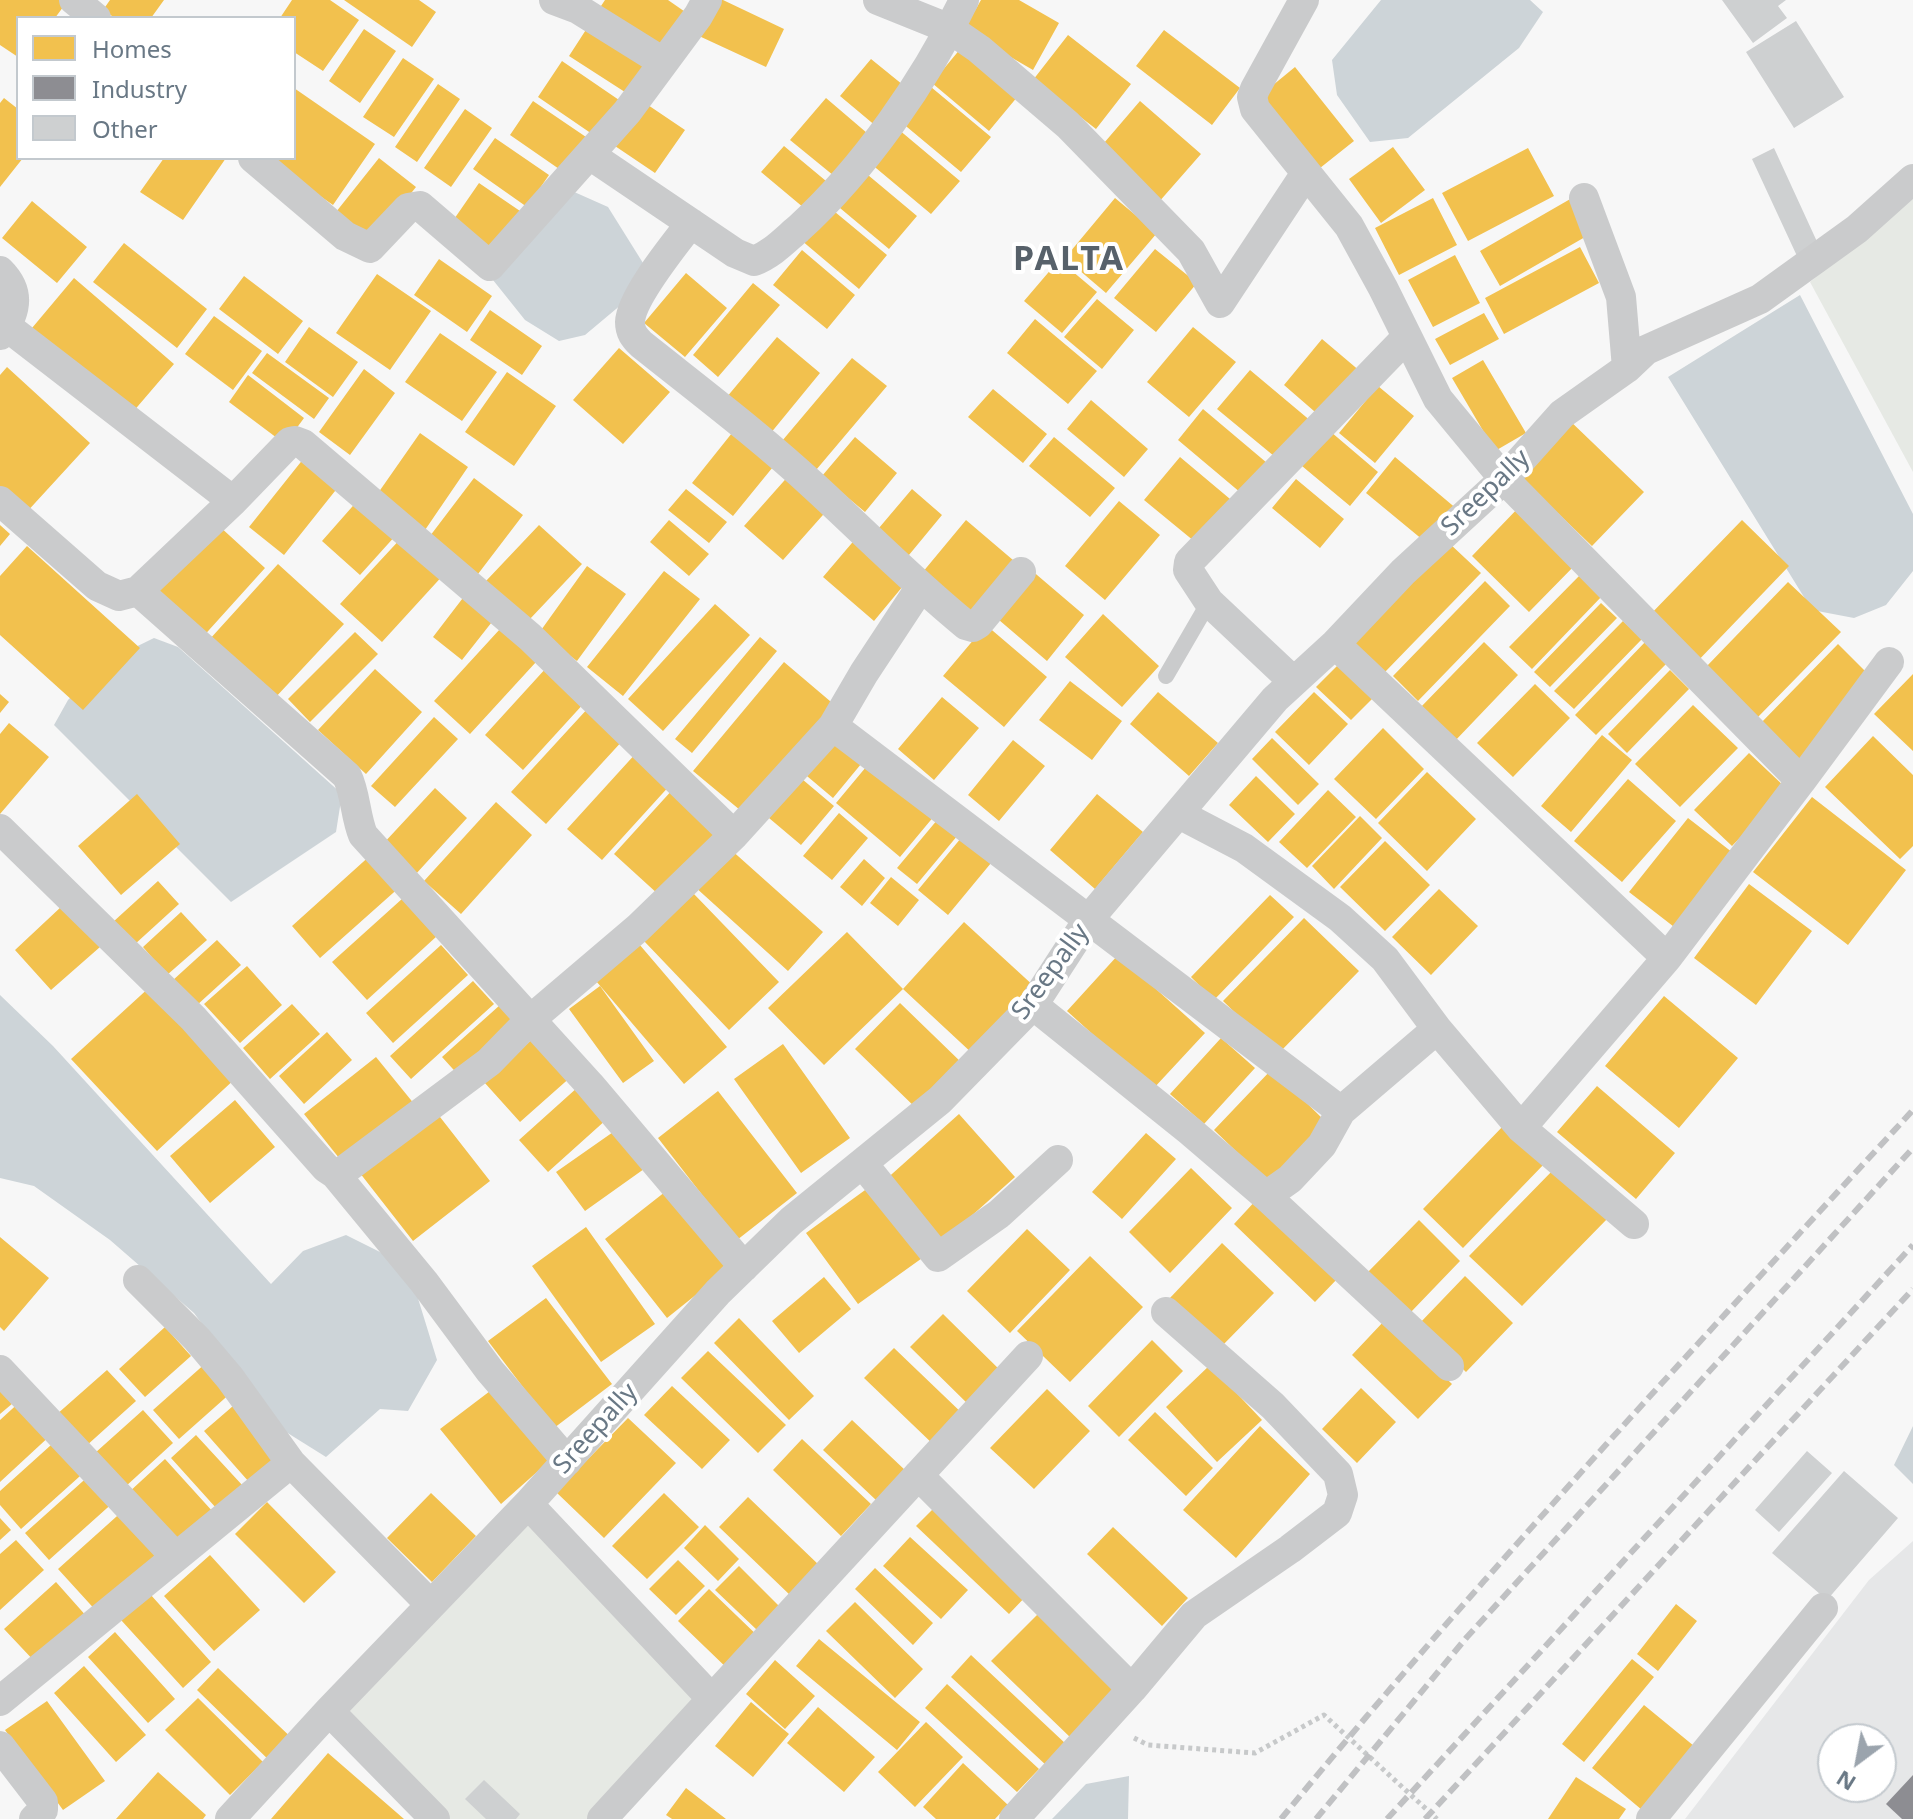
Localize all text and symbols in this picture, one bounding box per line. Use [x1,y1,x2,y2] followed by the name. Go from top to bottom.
[16,16,296,160] legend
[92,32,172,65] text: Homes
[92,72,187,105] text: Industry
[92,112,158,145] text: Other
[1013,240,1125,280] district label: PALTA
[1435,443,1537,543] street label: Sreepally
[1006,918,1096,1026] street label: Sreepally
[547,1377,645,1481] street label: Sreepally
[1817,1723,1897,1803] north arrow
[1830,1764,1861,1799] text: N

